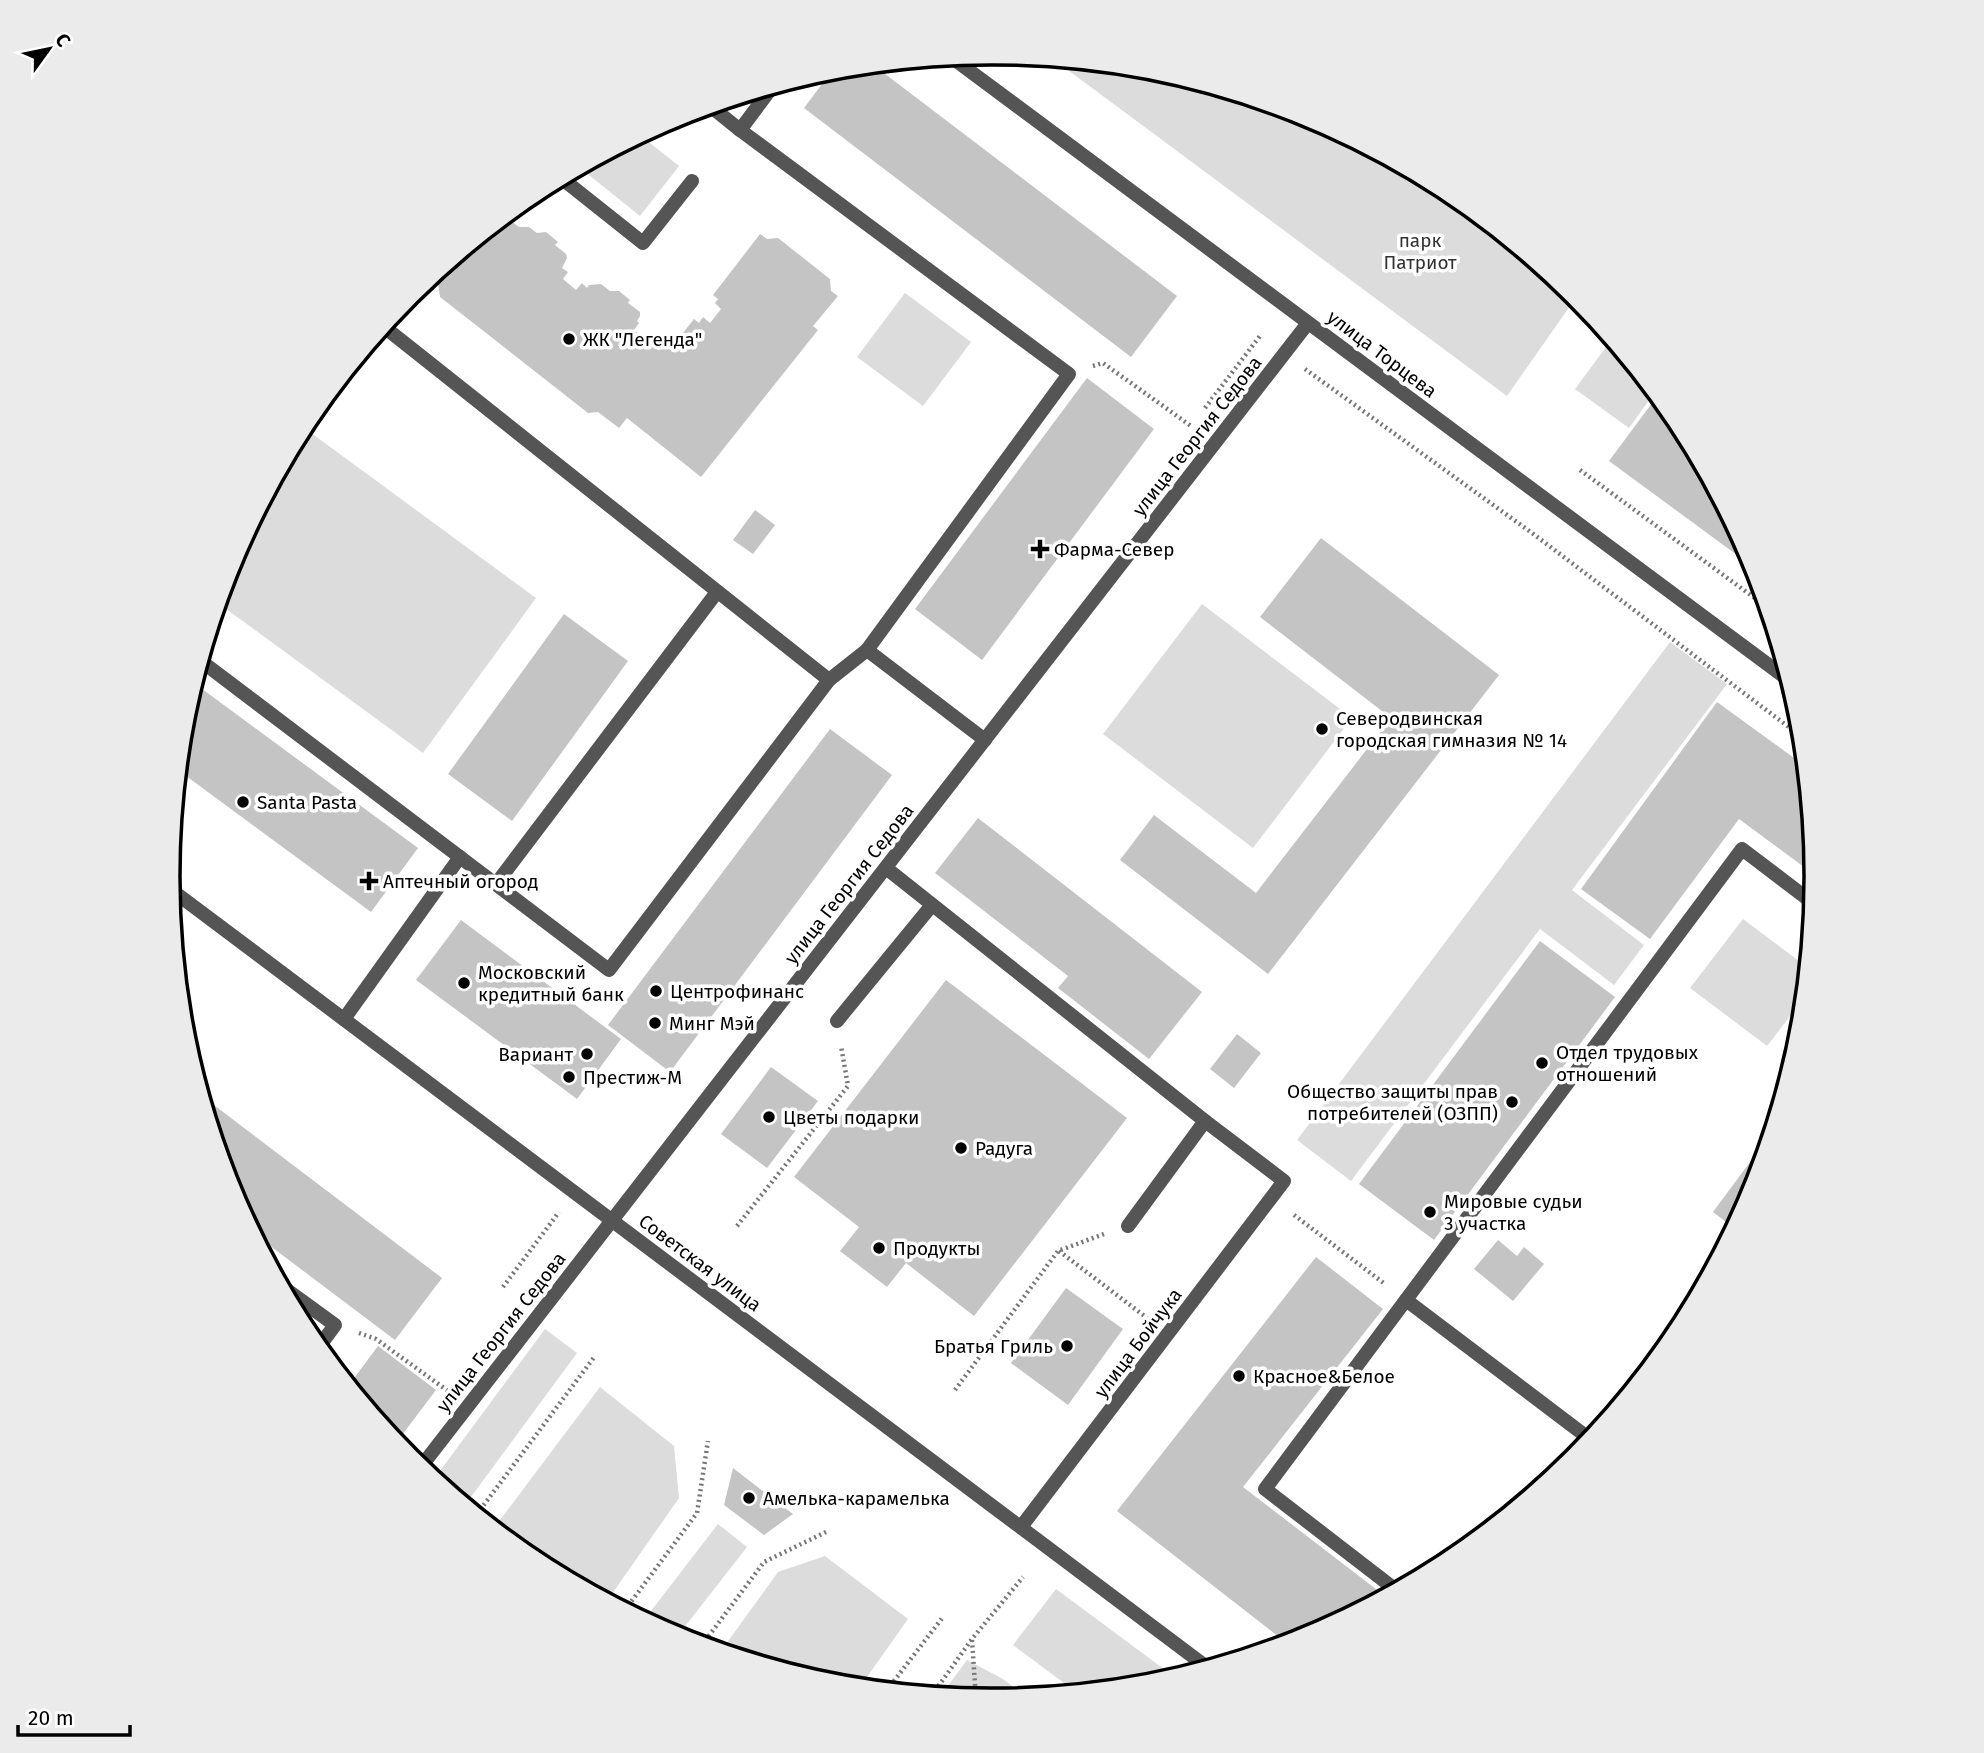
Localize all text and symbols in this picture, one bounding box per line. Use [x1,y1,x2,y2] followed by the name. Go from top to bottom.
[14,14,84,84] north arrow
[50,29,75,51] text: С
[1383,229,1457,274] park label: парк Патриот
[1323,305,1441,403] street label: улица Торцева
[583,328,702,351] place label: ЖК "Легенда"
[561,331,577,347] marker: ЖК "Легенда"
[1127,352,1267,520] street label: улица Георгия Седова
[1054,538,1174,561] place label: Фарма-Север
[1032,541,1048,557] marker: Фарма-Север
[1336,707,1567,752] place label: Северодвинская городская гимназия № 14
[1314,721,1330,737] marker: Северодвинская городская гимназия № 14
[257,791,357,814] place label: Santa Pasta
[235,794,251,810] marker: Santa Pasta
[779,800,919,968] street label: улица Георгия Седова
[383,870,538,893] place label: Аптечный огород
[361,873,377,889] marker: Аптечный огород
[478,961,624,1006] place label: Московский кредитный банк
[456,975,472,991] marker: Московский кредитный банк
[670,980,804,1003] place label: Центрофинанс
[648,983,664,999] marker: Центрофинанс
[669,1012,755,1035] place label: Минг Мэй
[647,1015,663,1031] marker: Минг Мэй
[1556,1041,1699,1086] place label: Отдел трудовых отношений
[498,1043,573,1066] place label: Вариант
[579,1046,595,1062] marker: Вариант
[1534,1055,1550,1071] marker: Отдел трудовых отношений
[583,1066,682,1089] place label: Престиж-М
[561,1069,577,1085] marker: Престиж-М
[1287,1080,1498,1125] place label: Общество защиты прав потребителей (ОЗПП)
[1504,1094,1520,1110] marker: Общество защиты прав потребителей (ОЗПП)
[783,1106,919,1129] place label: Цветы подарки
[761,1109,777,1125] marker: Цветы подарки
[975,1137,1033,1160] place label: Радуга
[953,1140,969,1156] marker: Радуга
[1444,1190,1583,1235] place label: Мировые судьи 3 участка
[1422,1204,1438,1220] marker: Мировые судьи 3 участка
[634,1209,766,1317] street label: Советская улица
[893,1237,980,1260] place label: Продукты
[871,1240,887,1256] marker: Продукты
[431,1248,571,1416] street label: улица Георгия Седова
[1089,1284,1187,1402] street label: улица Бойчука
[934,1335,1053,1358] place label: Братья Гриль
[1059,1338,1075,1354] marker: Братья Гриль
[1253,1365,1395,1388] place label: Красное&Белое
[1231,1368,1247,1384] marker: Красное&Белое
[763,1487,950,1510] place label: Амелька-карамелька
[741,1490,757,1506] marker: Амелька-карамелька
[18,1694,130,1738] scale bar
[28,1705,74,1731] text: 20 m

